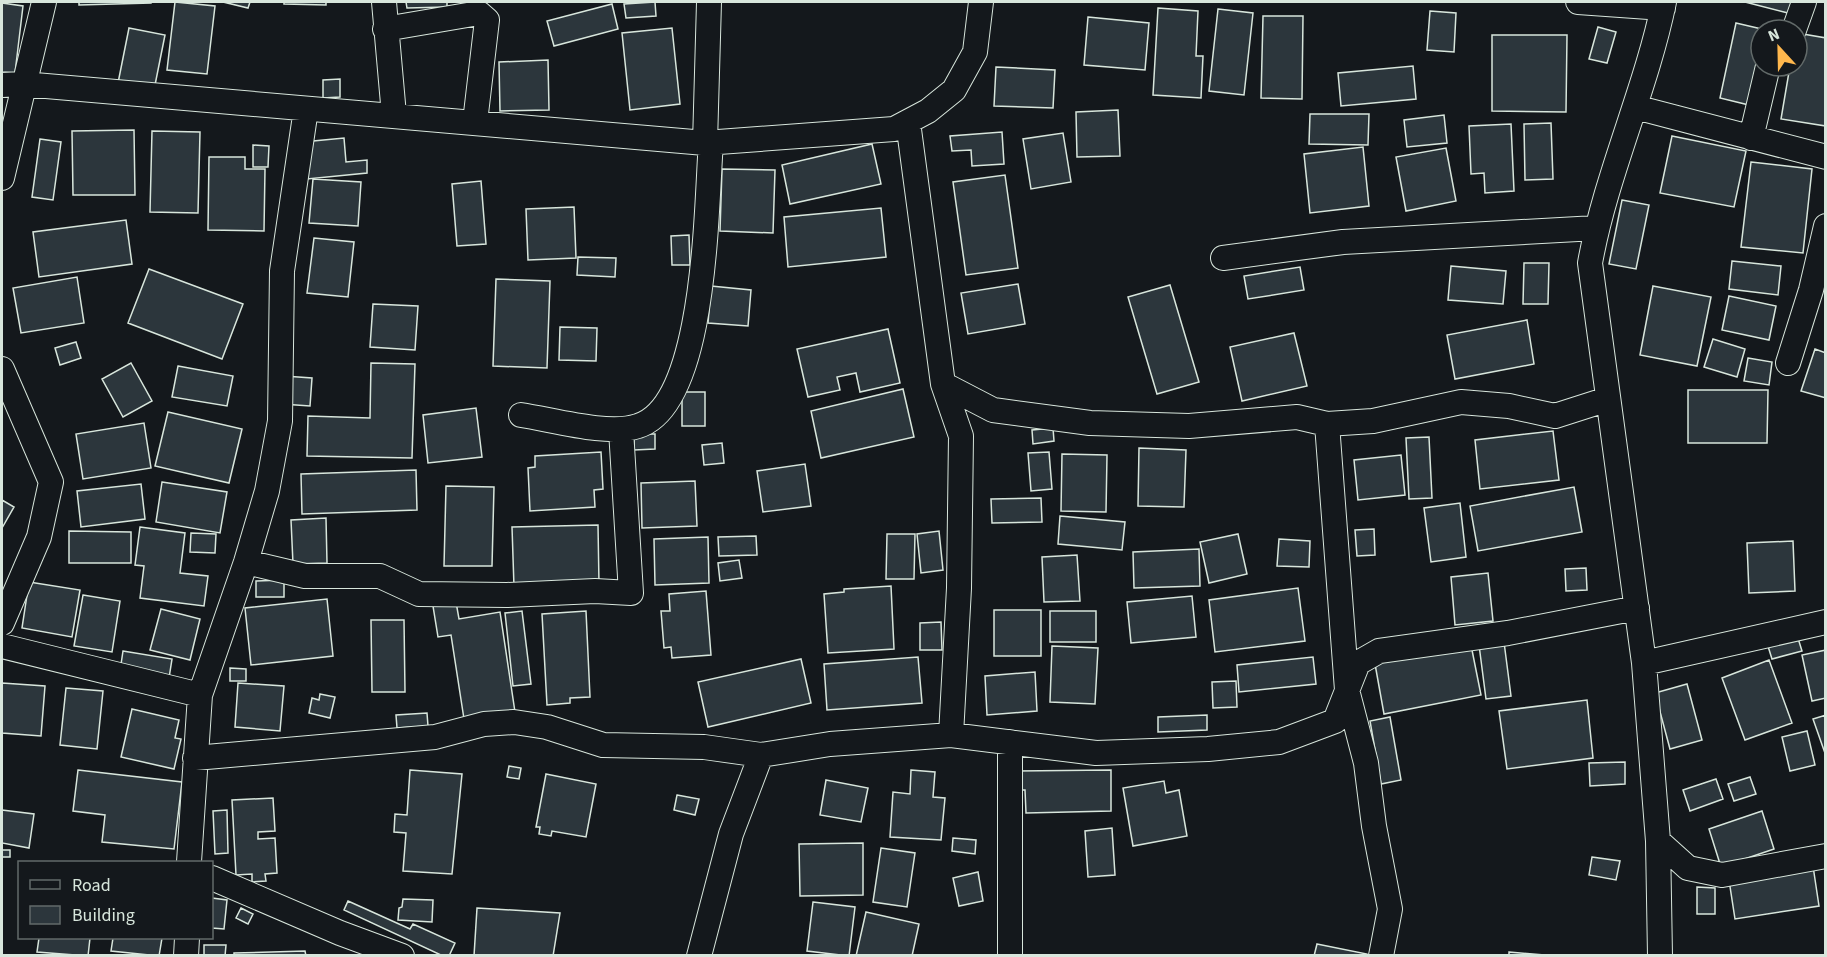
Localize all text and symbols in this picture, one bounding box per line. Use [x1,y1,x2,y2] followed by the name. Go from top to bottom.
[1749,18,1809,78] north arrow
[1765,23,1783,47] text: N
[18,861,213,939] legend
[72,873,111,898] text: Road
[72,903,135,928] text: Building

